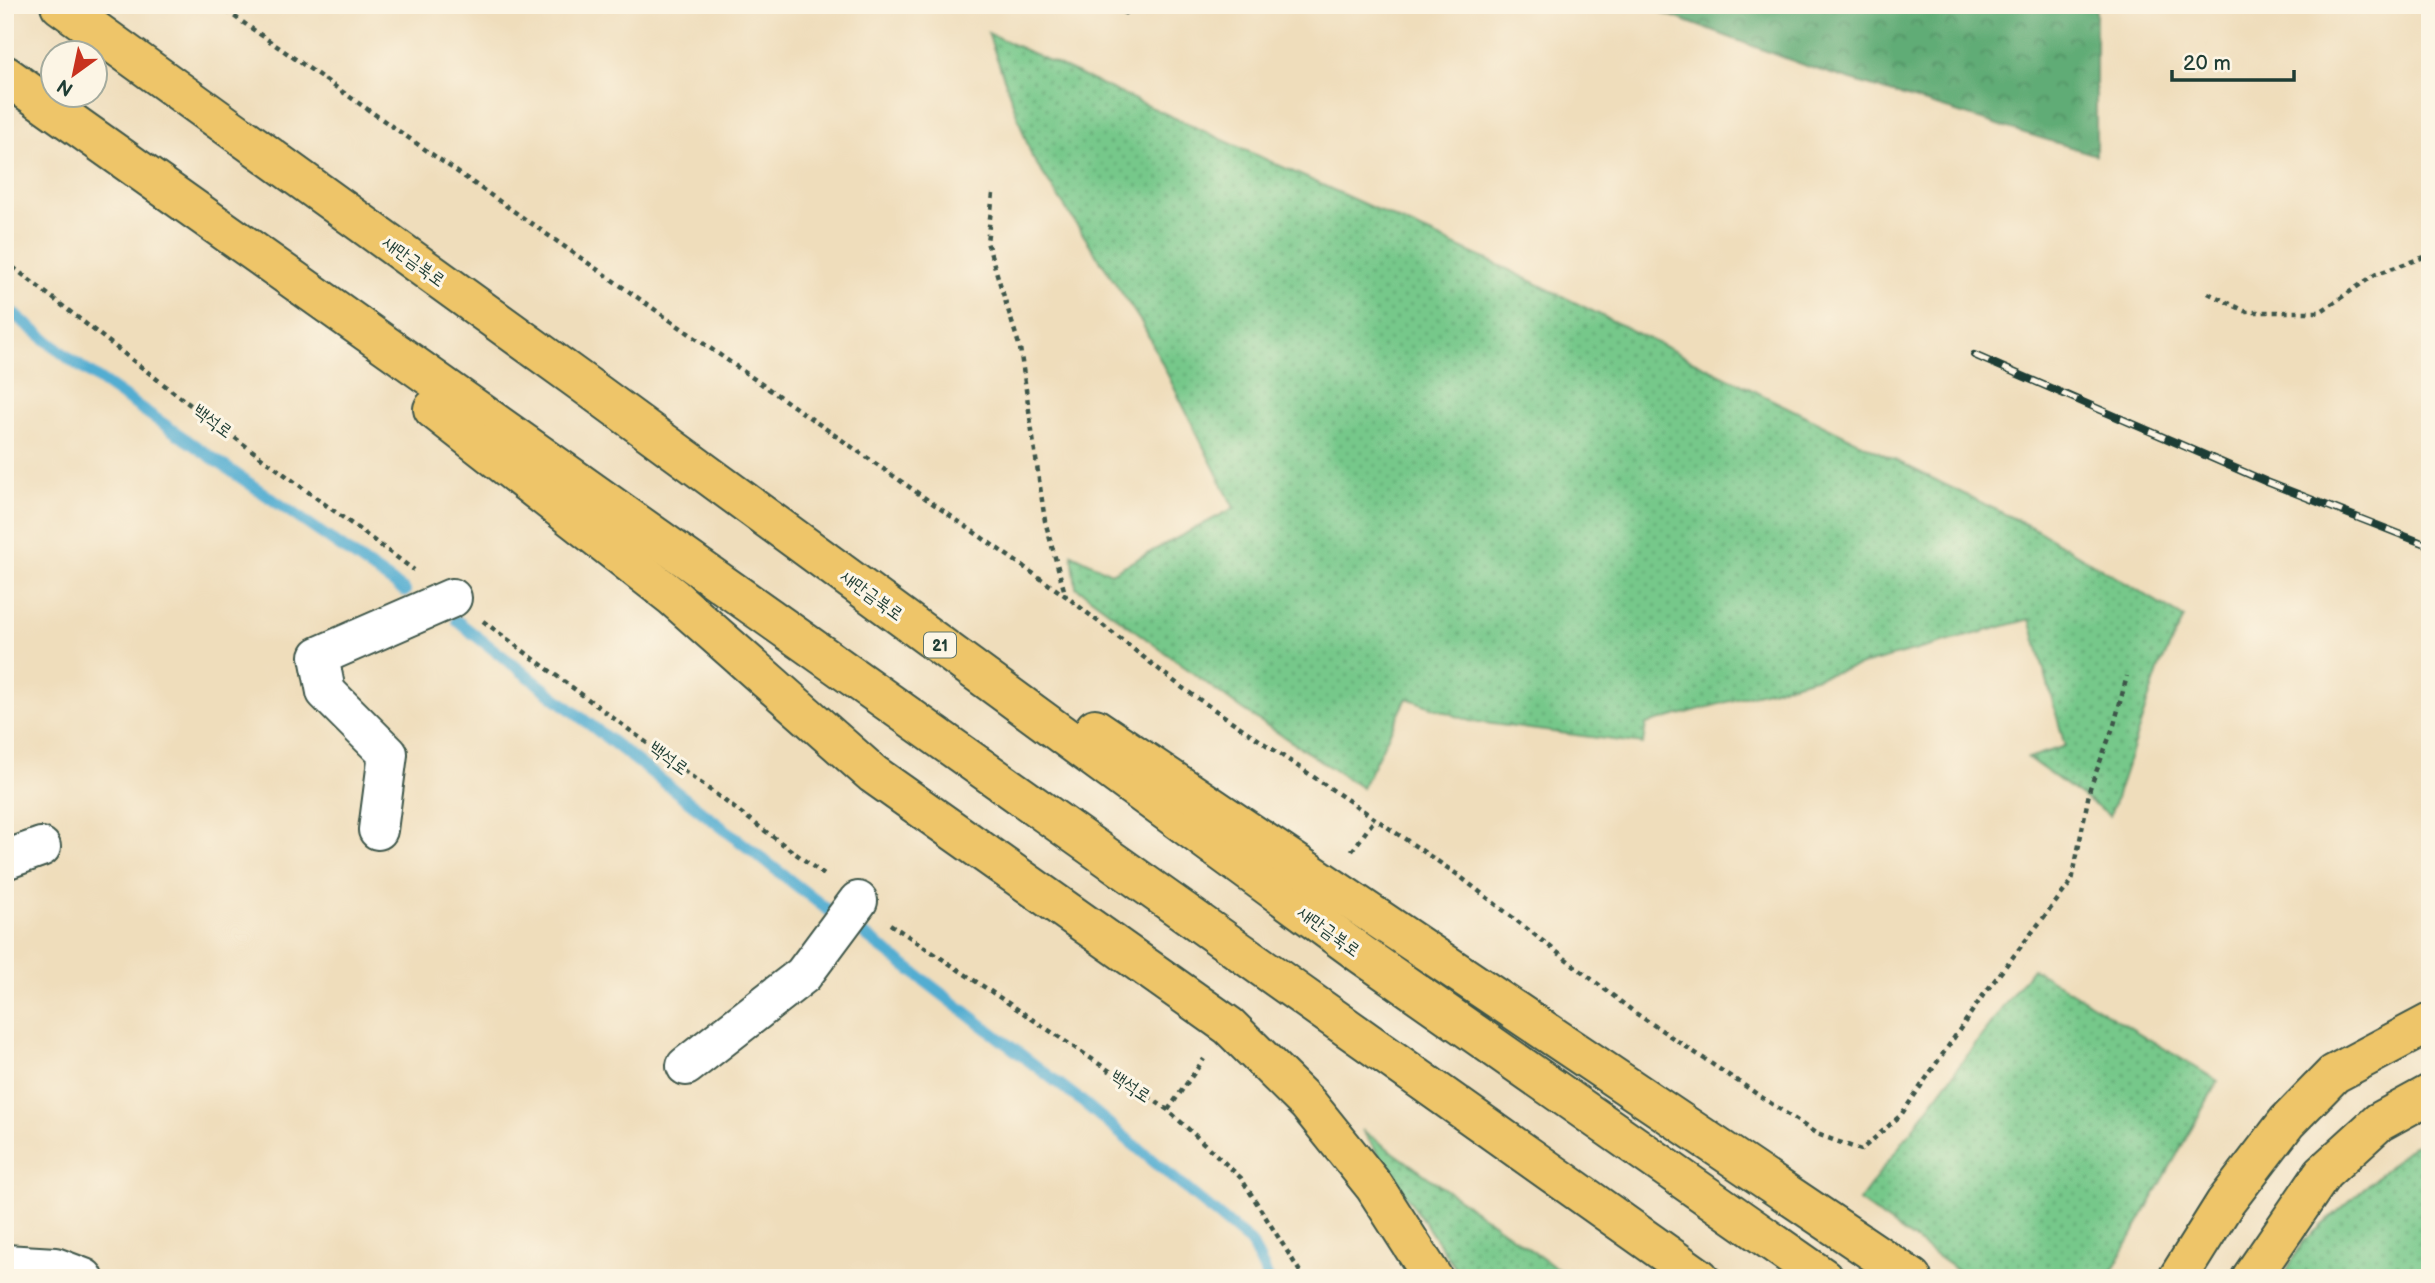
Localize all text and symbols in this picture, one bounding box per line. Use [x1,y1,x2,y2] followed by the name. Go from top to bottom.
[38,38,108,108] north arrow
[2172,38,2295,82] scale bar
[2183,51,2231,76] text: 20 m
[53,73,78,101] text: N
[378,232,449,291] street label: 새만금북로
[189,400,236,443] street label: 백석로
[836,566,907,625] street label: 새만금북로
[924,632,956,658] road number: 21
[645,737,692,780] street label: 백석로
[1293,902,1364,961] street label: 새만금북로
[1107,1066,1155,1107] street label: 백석로

